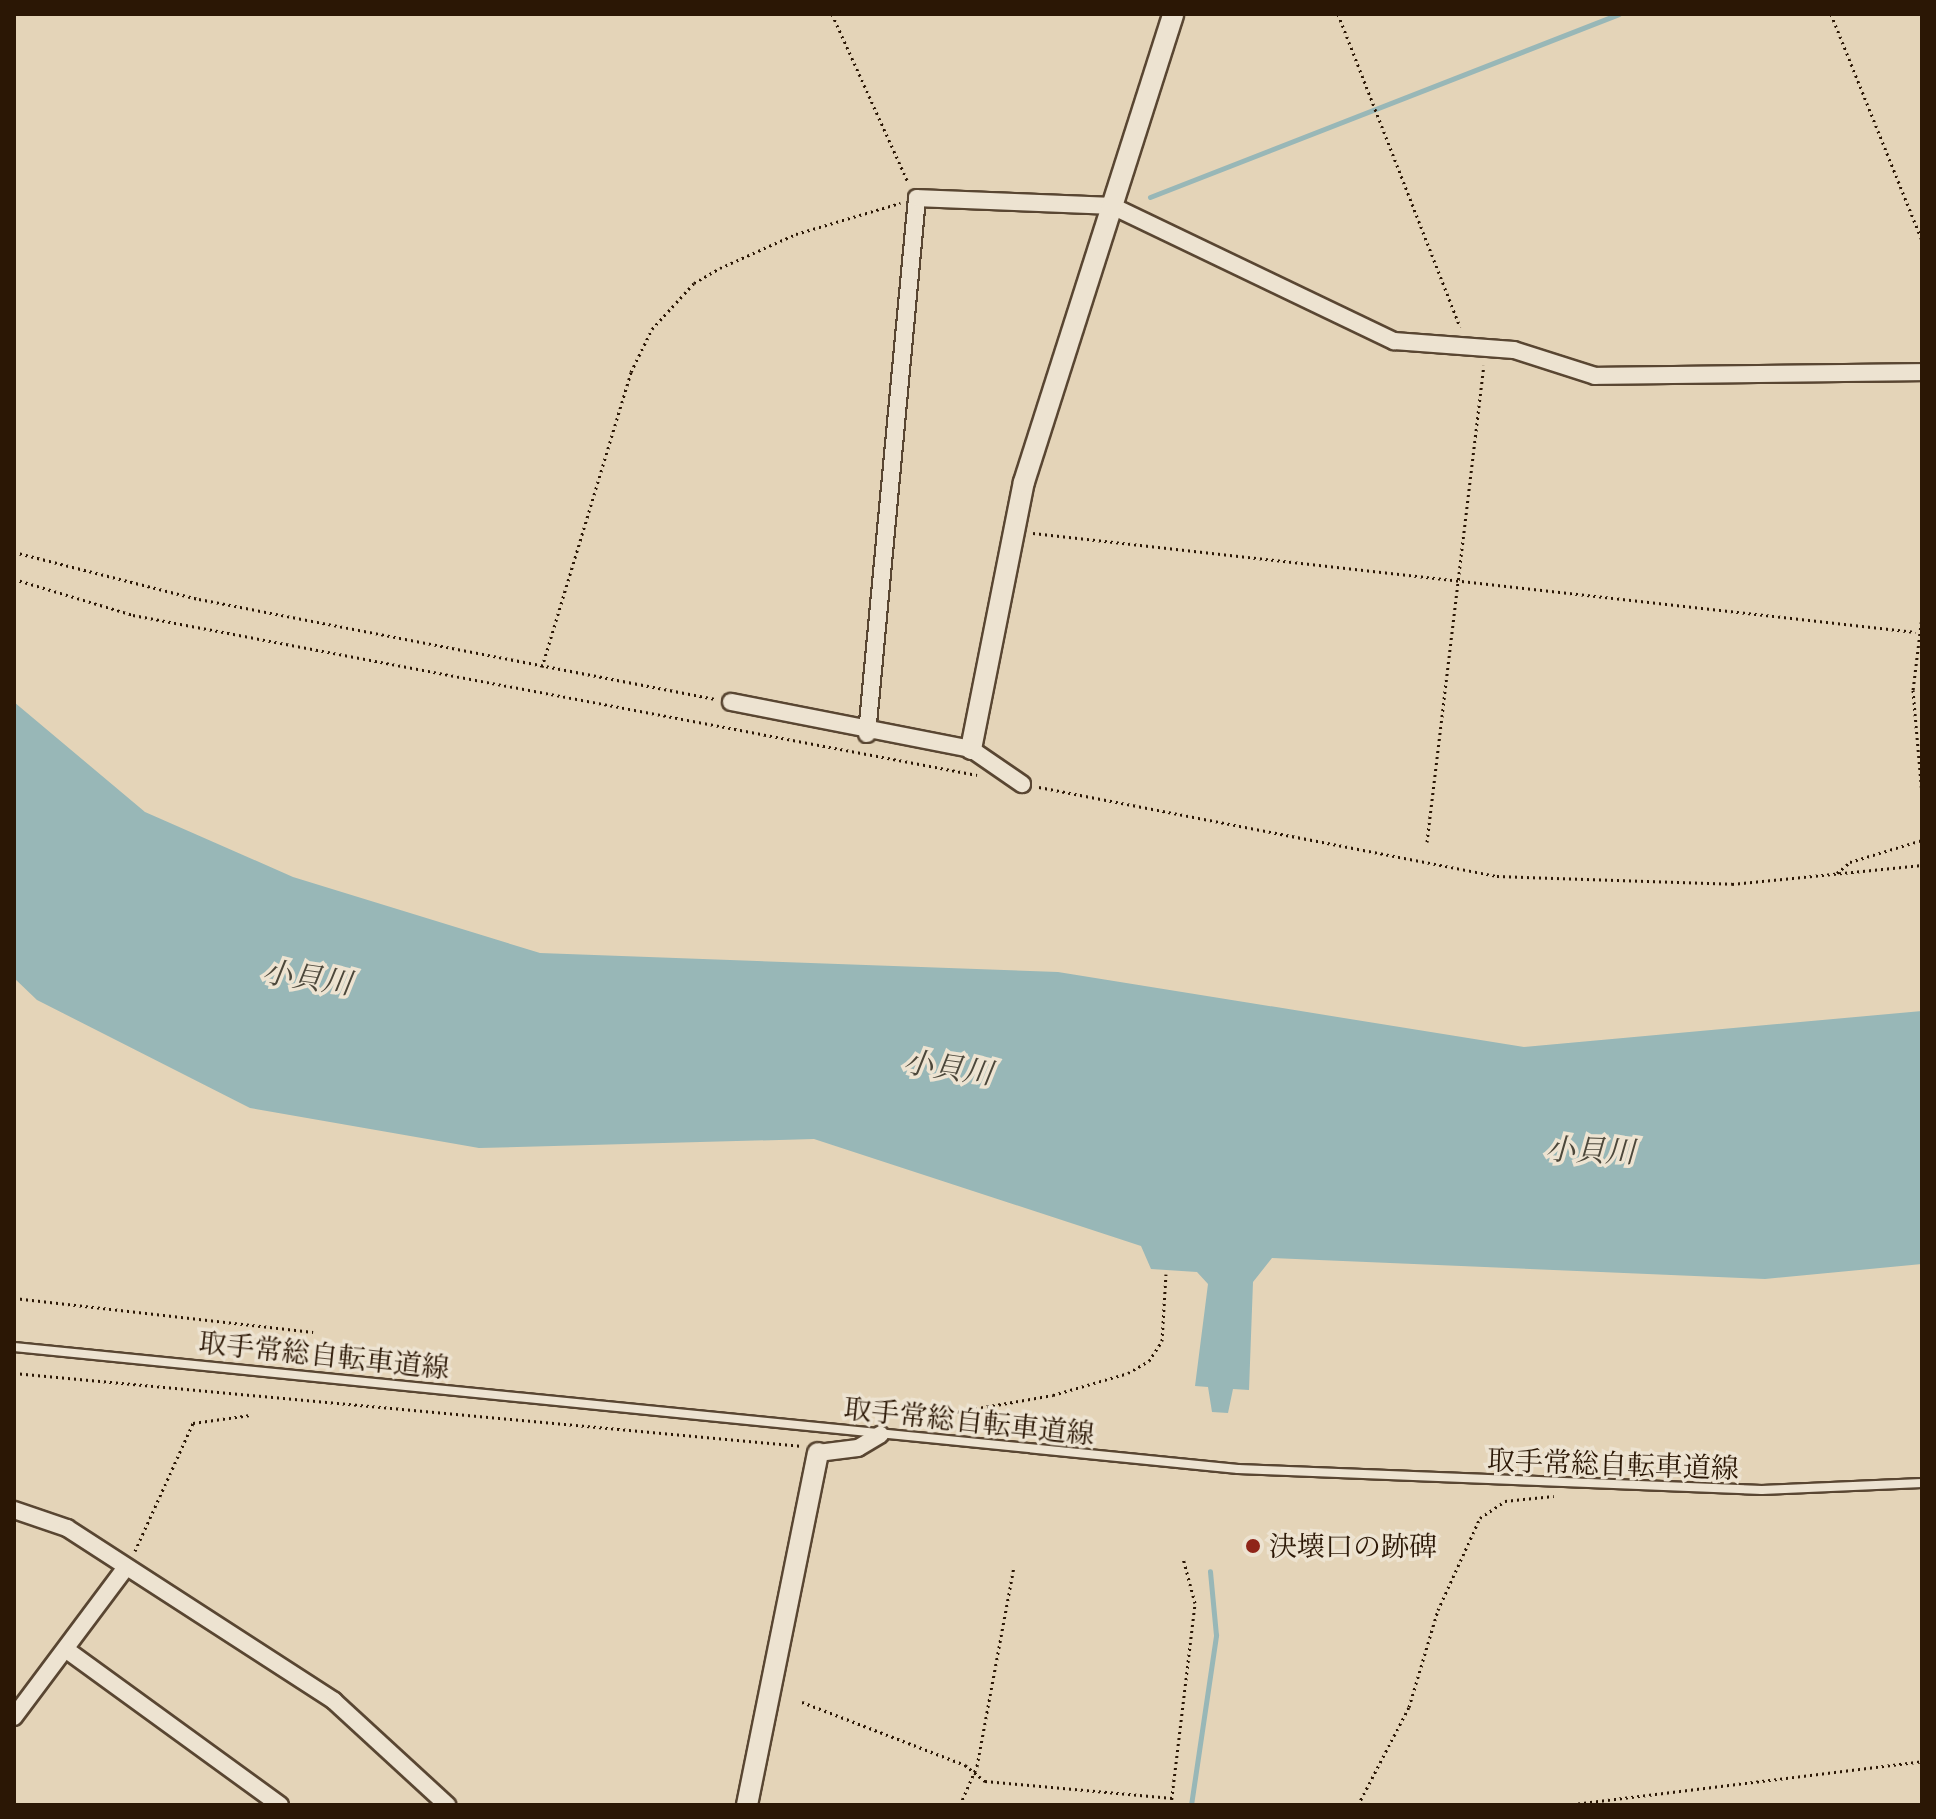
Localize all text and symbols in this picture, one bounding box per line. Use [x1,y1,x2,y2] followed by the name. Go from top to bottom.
[260,954,354,1002] water label: 小貝川
[901,1044,995,1092] water label: 小貝川
[1544,1131,1636,1171] water label: 小貝川
[197,1325,451,1385] street label: 取手常総自転車道線
[842,1391,1096,1451] street label: 取手常総自転車道線
[1486,1443,1740,1485] street label: 取手常総自転車道線
[1269,1529,1437,1563] place label: 決壊口の跡碑
[1244,1537,1262,1555] marker: 決壊口の跡碑

